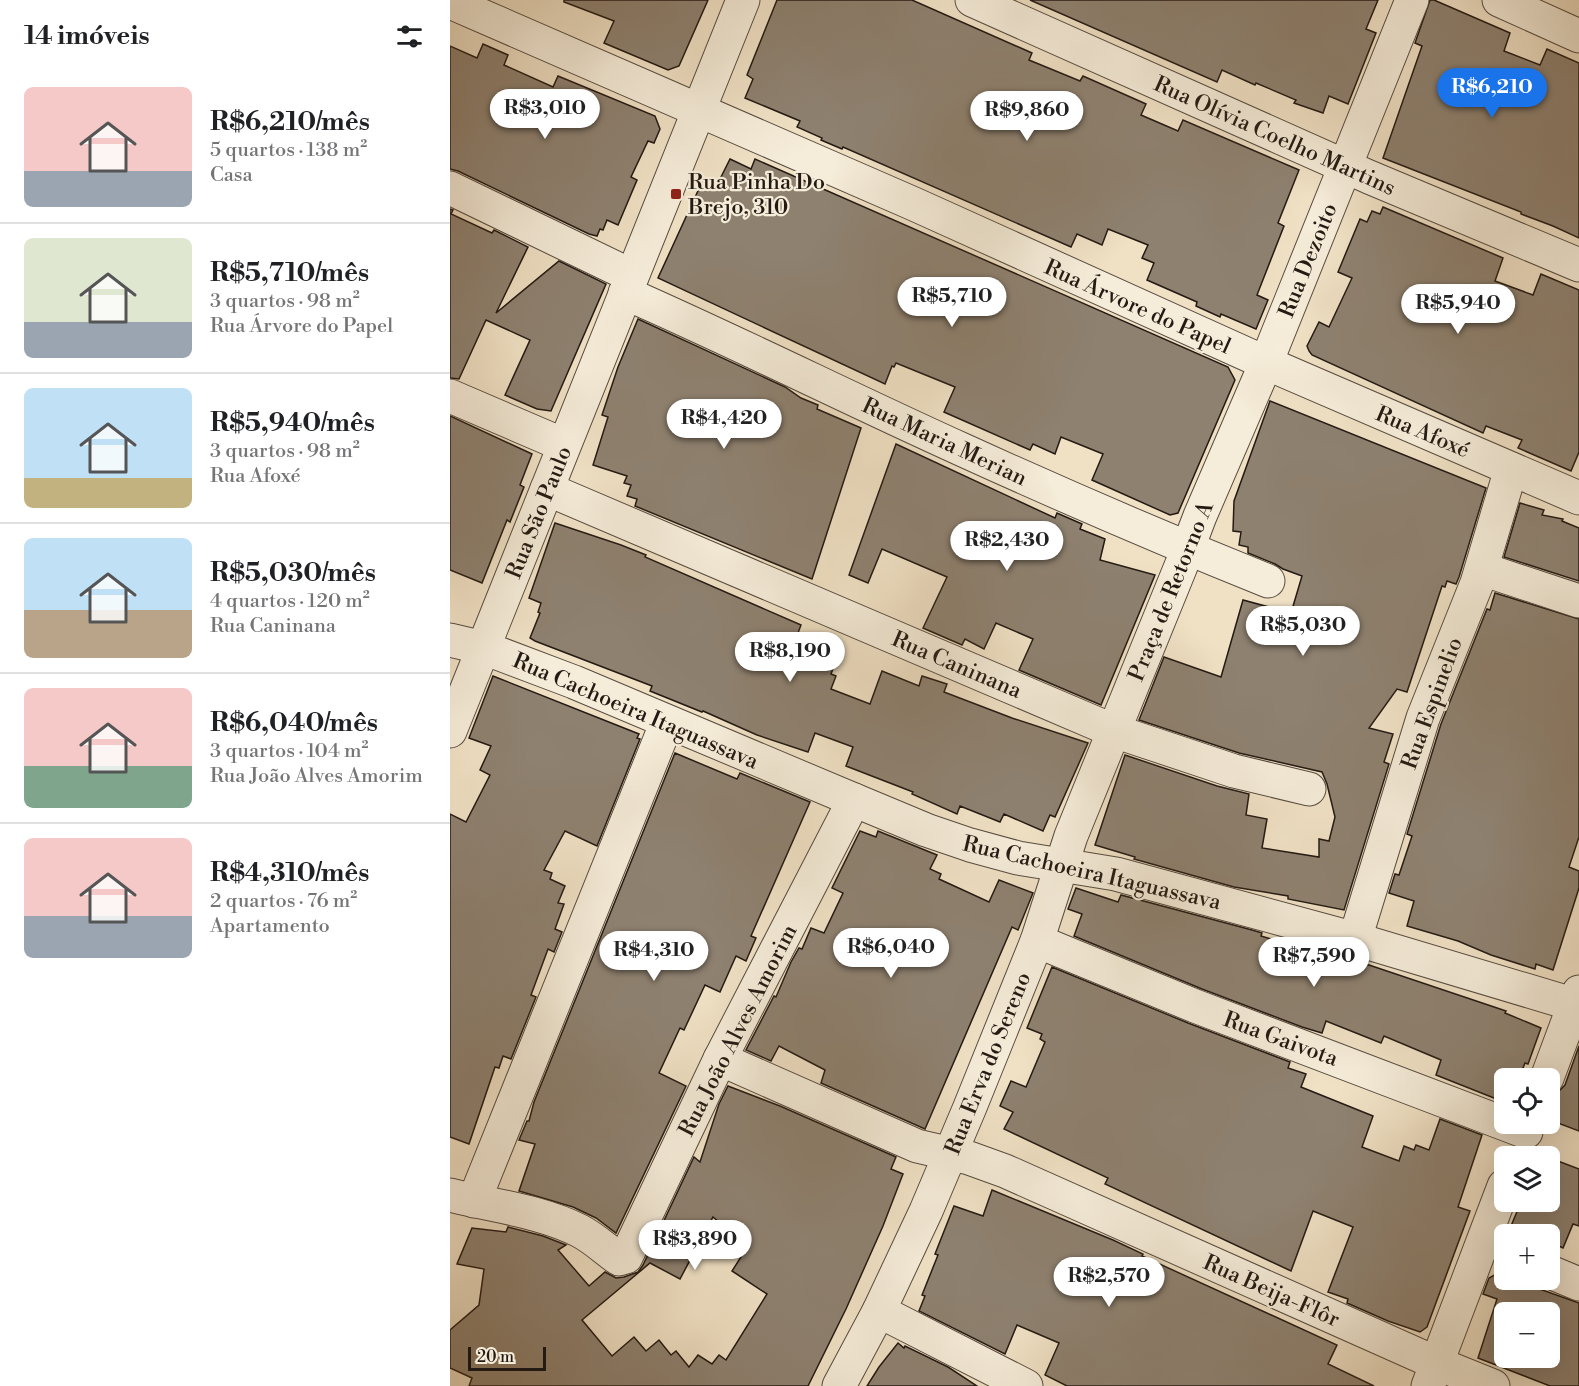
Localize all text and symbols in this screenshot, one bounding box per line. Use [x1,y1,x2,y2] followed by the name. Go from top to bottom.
[24,20,150,52] text: 14 imóveis
[393,20,426,53] icon: filters
[1437,68,1547,119] pin: R$6,210
[1149,71,1399,202] street label: Rua Olívia Coelho Martins
[1451,75,1533,100] text: R$6,210
[490,89,600,140] pin: R$3,010
[972,91,1082,142] pin: R$9,860
[504,96,586,121] text: R$3,010
[984,98,1070,123] text: R$9,860
[210,106,370,138] text: R$6,210/mês
[72,111,144,183] icon: home
[210,138,367,163] text: 5 quartos · 138 m²
[210,163,253,188] text: Casa
[687,169,825,221] place label: Rua Pinha Do Brejo, 310
[669,187,683,201] marker: Rua Pinha Do Brejo, 310
[1273,199,1344,322] street label: Rua Dezoito
[1040,253,1236,361] street label: Rua Árvore do Papel
[210,257,369,289] text: R$5,710/mês
[72,262,144,334] icon: home
[897,277,1007,328] pin: R$5,710
[911,284,993,309] text: R$5,710
[1403,284,1513,335] pin: R$5,940
[210,289,360,314] text: 3 quartos · 98 m²
[1415,291,1501,316] text: R$5,940
[210,314,393,339] text: Rua Árvore do Papel
[858,392,1031,492] street label: Rua Maria Merian
[669,399,779,450] pin: R$4,420
[1371,400,1474,464] street label: Rua Afoxé
[681,406,767,431] text: R$4,420
[210,407,375,439] text: R$5,940/mês
[72,412,144,484] icon: home
[210,439,360,464] text: 3 quartos · 98 m²
[501,442,578,583] street label: Rua São Paulo
[210,464,301,489] text: Rua Afoxé
[1123,497,1220,685] street label: Praça de Retorno A
[952,521,1062,572] pin: R$2,430
[964,528,1050,553] text: R$2,430
[210,557,376,589] text: R$5,030/mês
[72,562,144,634] icon: home
[210,589,370,614] text: 4 quartos · 120 m²
[1248,606,1358,657] pin: R$5,030
[1260,613,1346,638] text: R$5,030
[210,614,336,639] text: Rua Caninana
[887,626,1026,705] street label: Rua Caninana
[735,632,845,683] pin: R$8,190
[1396,634,1469,773] street label: Rua Espinelio
[749,639,831,664] text: R$8,190
[508,647,763,776] street label: Rua Cachoeira Itaguassava
[210,707,378,739] text: R$6,040/mês
[72,712,144,784] icon: home
[210,739,368,764] text: 3 quartos · 104 m²
[210,764,423,789] text: Rua João Alves Amorim
[960,831,1224,917] street label: Rua Cachoeira Itaguassava
[210,857,369,889] text: R$4,310/mês
[72,862,144,934] icon: home
[210,889,357,914] text: 2 quartos · 76 m²
[210,914,330,939] text: Apartamento
[673,920,804,1141] street label: Rua João Alves Amorim
[836,928,946,979] pin: R$6,040
[599,931,709,982] pin: R$4,310
[847,935,935,960] text: R$6,040
[1259,937,1369,988] pin: R$7,590
[613,938,695,963] text: R$4,310
[1272,944,1356,969] text: R$7,590
[939,968,1037,1159] street label: Rua Erva do Sereno
[1220,1006,1342,1073] street label: Rua Gaivota
[1494,1068,1560,1368] map controls
[1494,1068,1560,1134] button: locate
[1494,1146,1560,1212] button: layers
[640,1220,750,1271] pin: R$3,890
[1494,1224,1560,1290] button: +
[653,1227,737,1252] text: R$3,890
[1199,1249,1344,1334] street label: Rua Beija-Flôr
[1054,1257,1164,1308] pin: R$2,570
[1068,1264,1150,1289] text: R$2,570
[1494,1302,1560,1368] button: −
[468,1344,546,1372] scale bar
[477,1347,514,1367] text: 20 m

